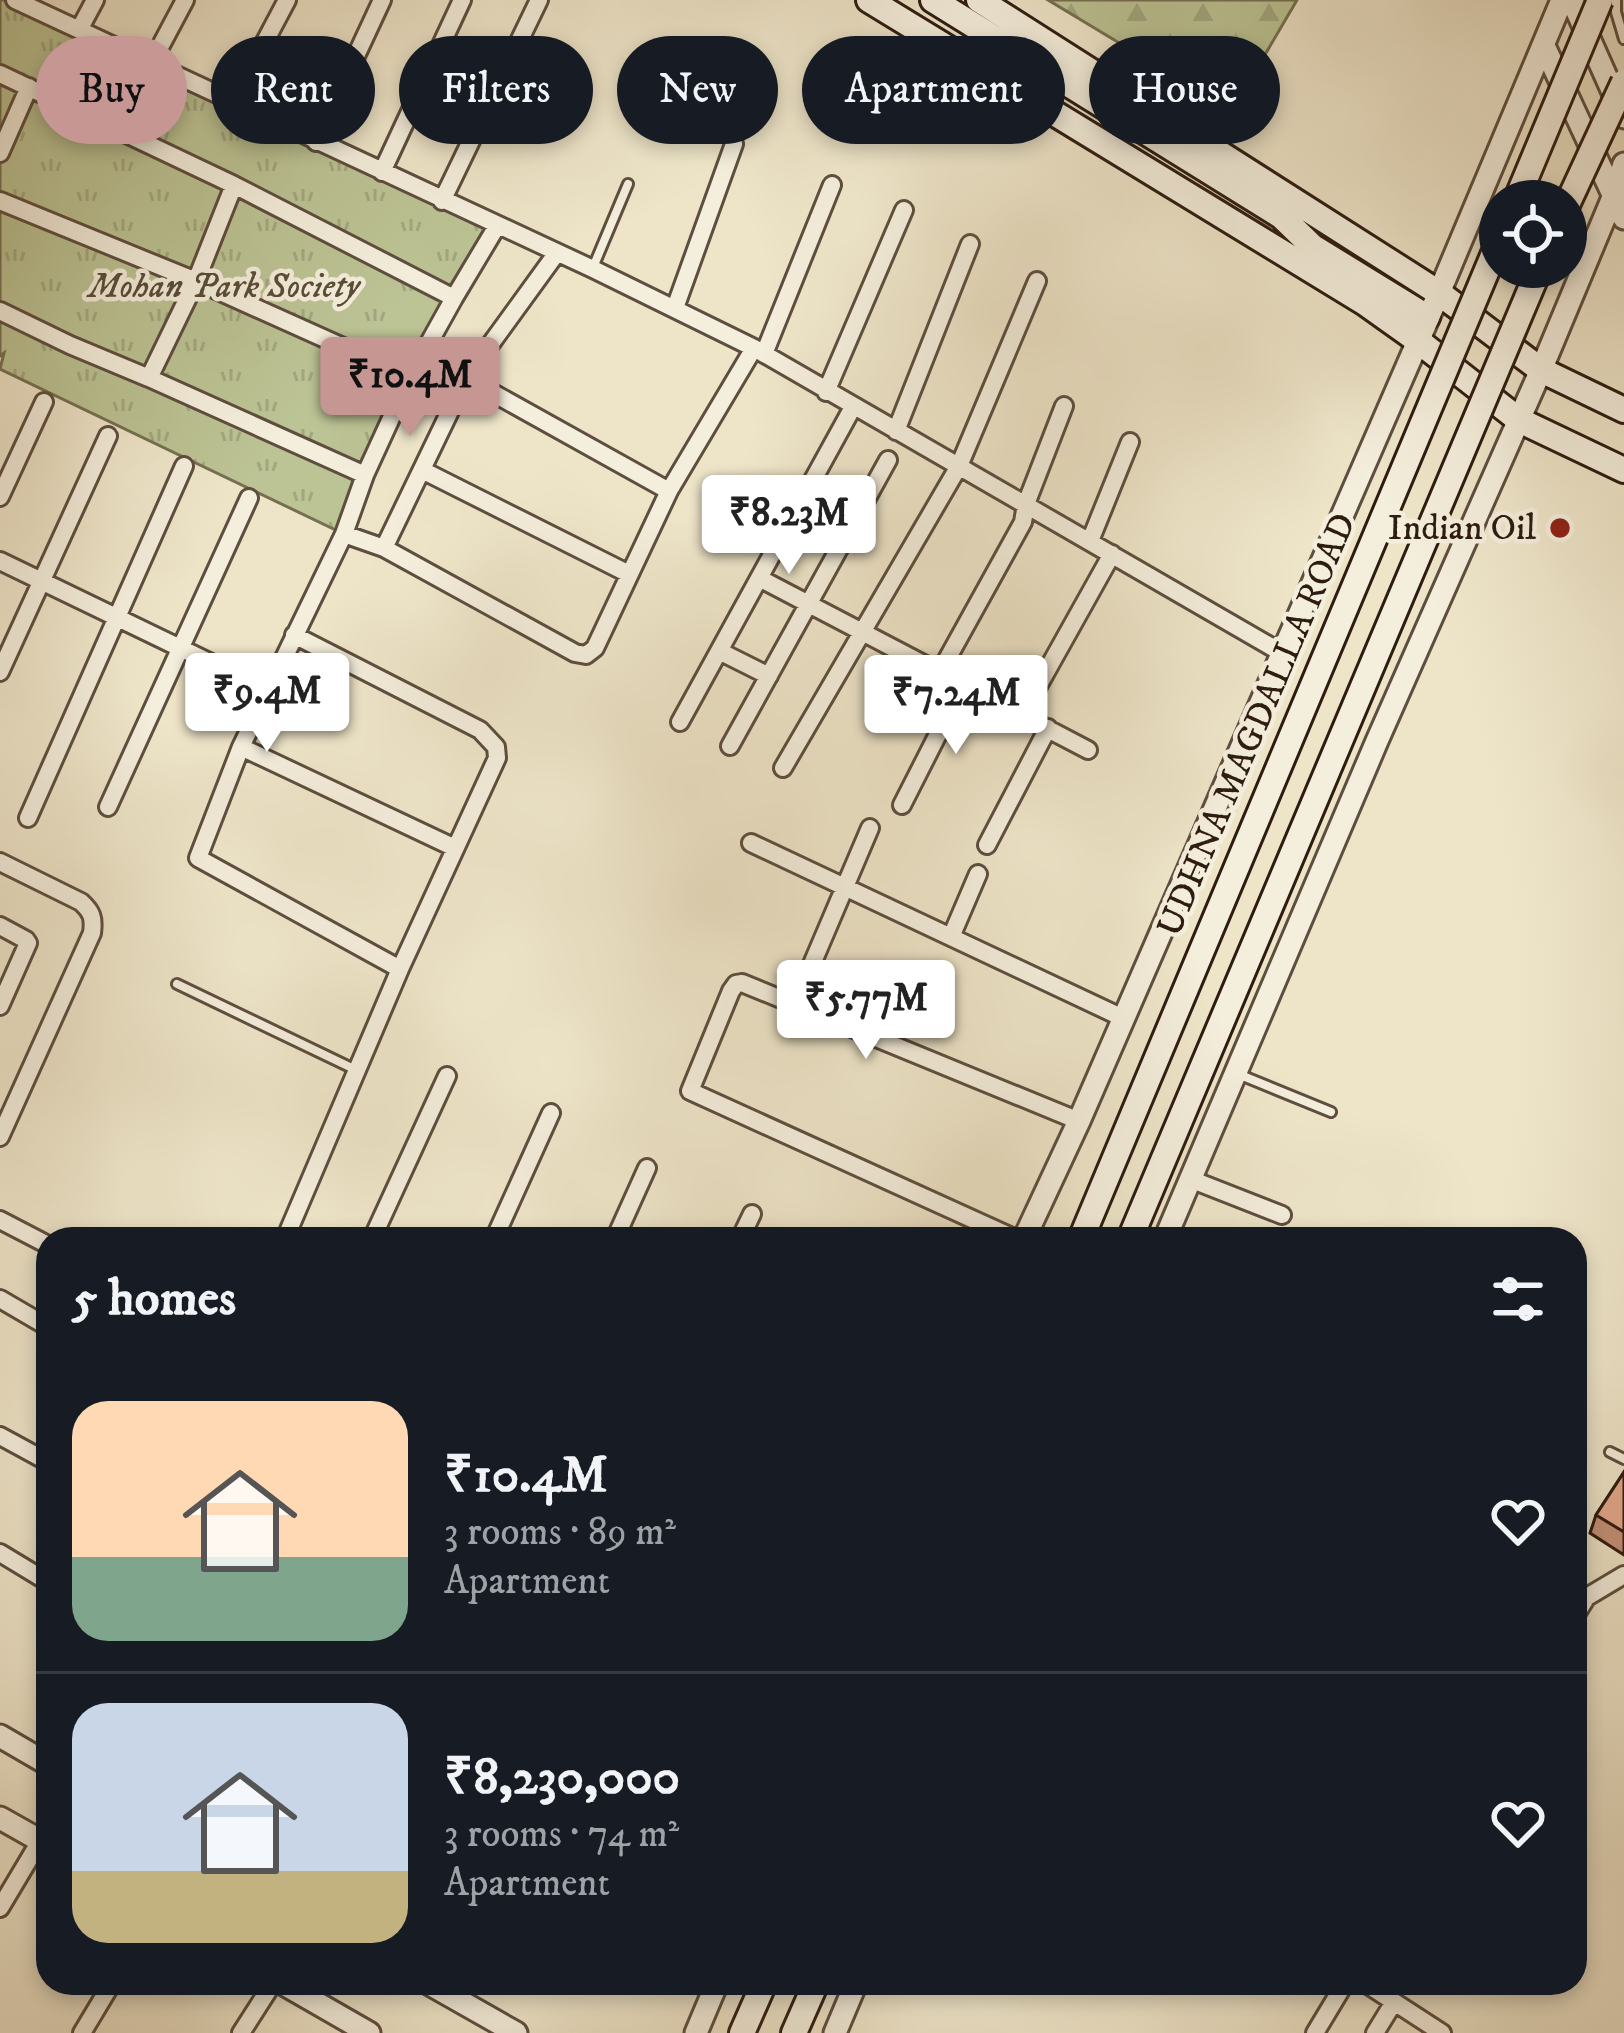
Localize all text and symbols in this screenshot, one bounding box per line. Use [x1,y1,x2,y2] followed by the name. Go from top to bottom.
[36,36,187,144] chip: Buy
[211,36,375,144] chip: Rent
[399,36,593,144] chip: Filters
[617,36,778,144] chip: New
[802,36,1065,144] chip: Apartment
[1089,36,1280,144] chip: House
[1479,180,1587,288] map controls
[1479,180,1587,288] button: locate
[85,264,362,309] park label: Mohan Park Society
[312,337,508,439] pin: ₹10.4M
[347,351,473,400] text: ₹10.4M
[691,475,887,577] pin: ₹8.23M
[729,489,849,538] text: ₹8.23M
[1147,506,1367,944] street label: UDHNA MAGDALLA ROAD
[1388,506,1536,551] place label: Indian Oil
[1547,515,1573,541] marker: Indian Oil
[183,653,351,755] pin: ₹9.4M
[858,655,1054,757] pin: ₹7.24M
[212,667,322,716] text: ₹9.4M
[891,669,1021,718] text: ₹7.24M
[768,960,964,1062] pin: ₹5.77M
[804,974,928,1023] text: ₹5.77M
[1485,1266,1551,1332] icon: filters
[72,1267,236,1331] text: 5 homes
[444,1444,608,1508] text: ₹10.4M
[168,1449,312,1593] icon: home
[1485,1488,1551,1554] icon: heart
[444,1508,676,1557] text: 3 rooms · 89 m²
[444,1557,610,1606] text: Apartment
[444,1746,680,1810] text: ₹8,230,000
[168,1751,312,1895] icon: home
[1485,1790,1551,1856] icon: heart
[444,1810,679,1859] text: 3 rooms · 74 m²
[444,1859,610,1908] text: Apartment

